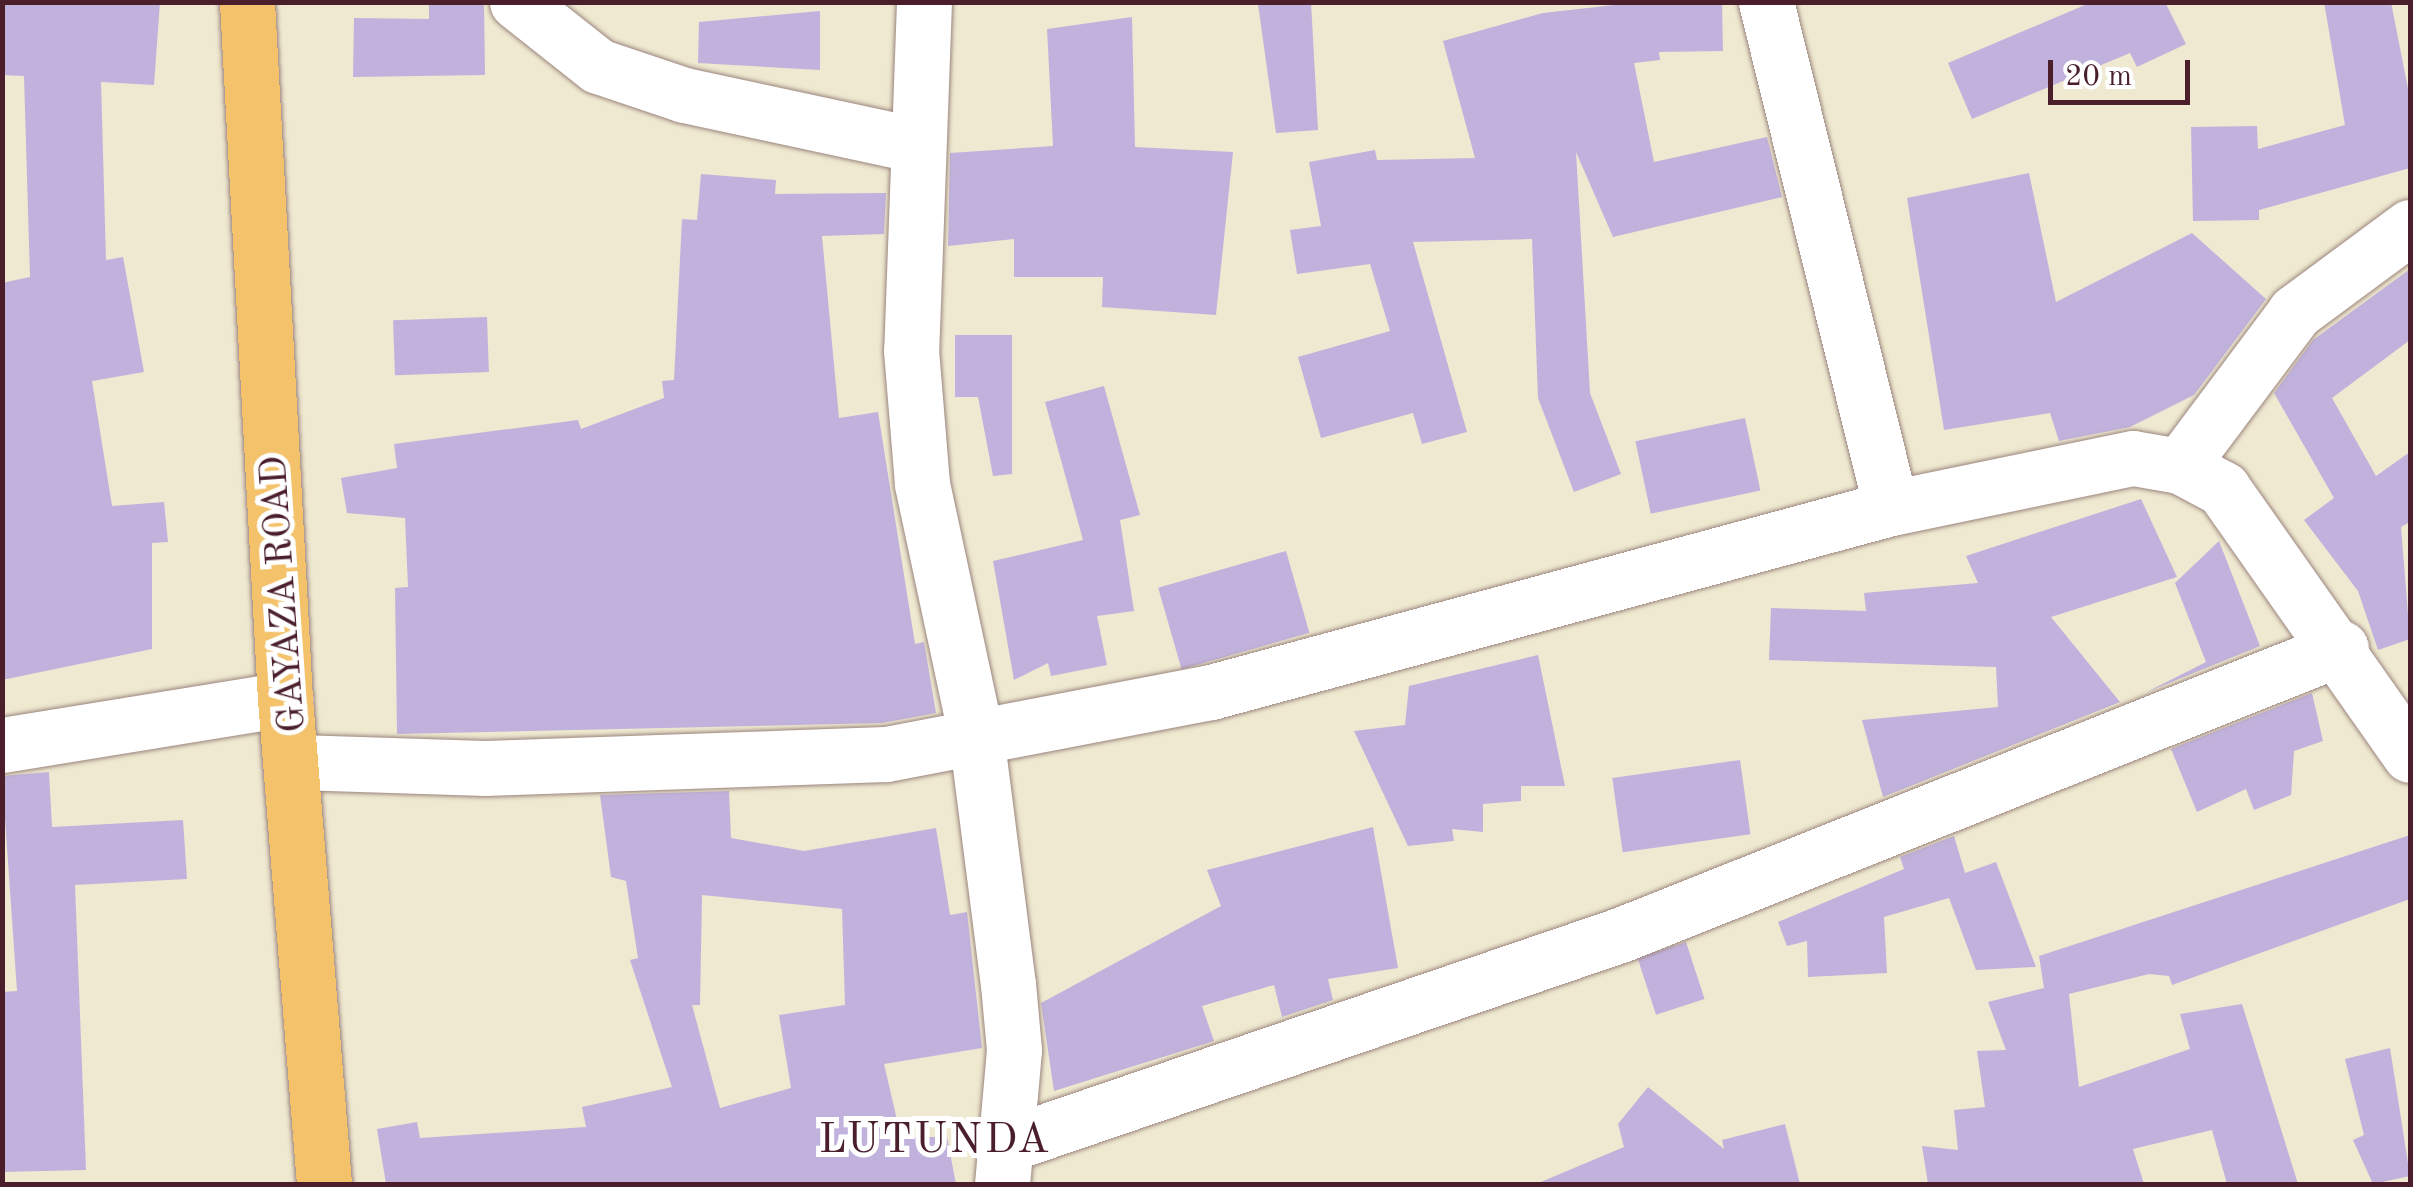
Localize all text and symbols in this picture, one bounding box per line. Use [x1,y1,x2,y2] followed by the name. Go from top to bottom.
[2053,40,2196,102] scale bar
[2065,62,2132,92] text: 20 m
[253,454,317,734] street label: GAYAZA ROAD
[818,1116,1052,1166] district label: LUTUNDA

